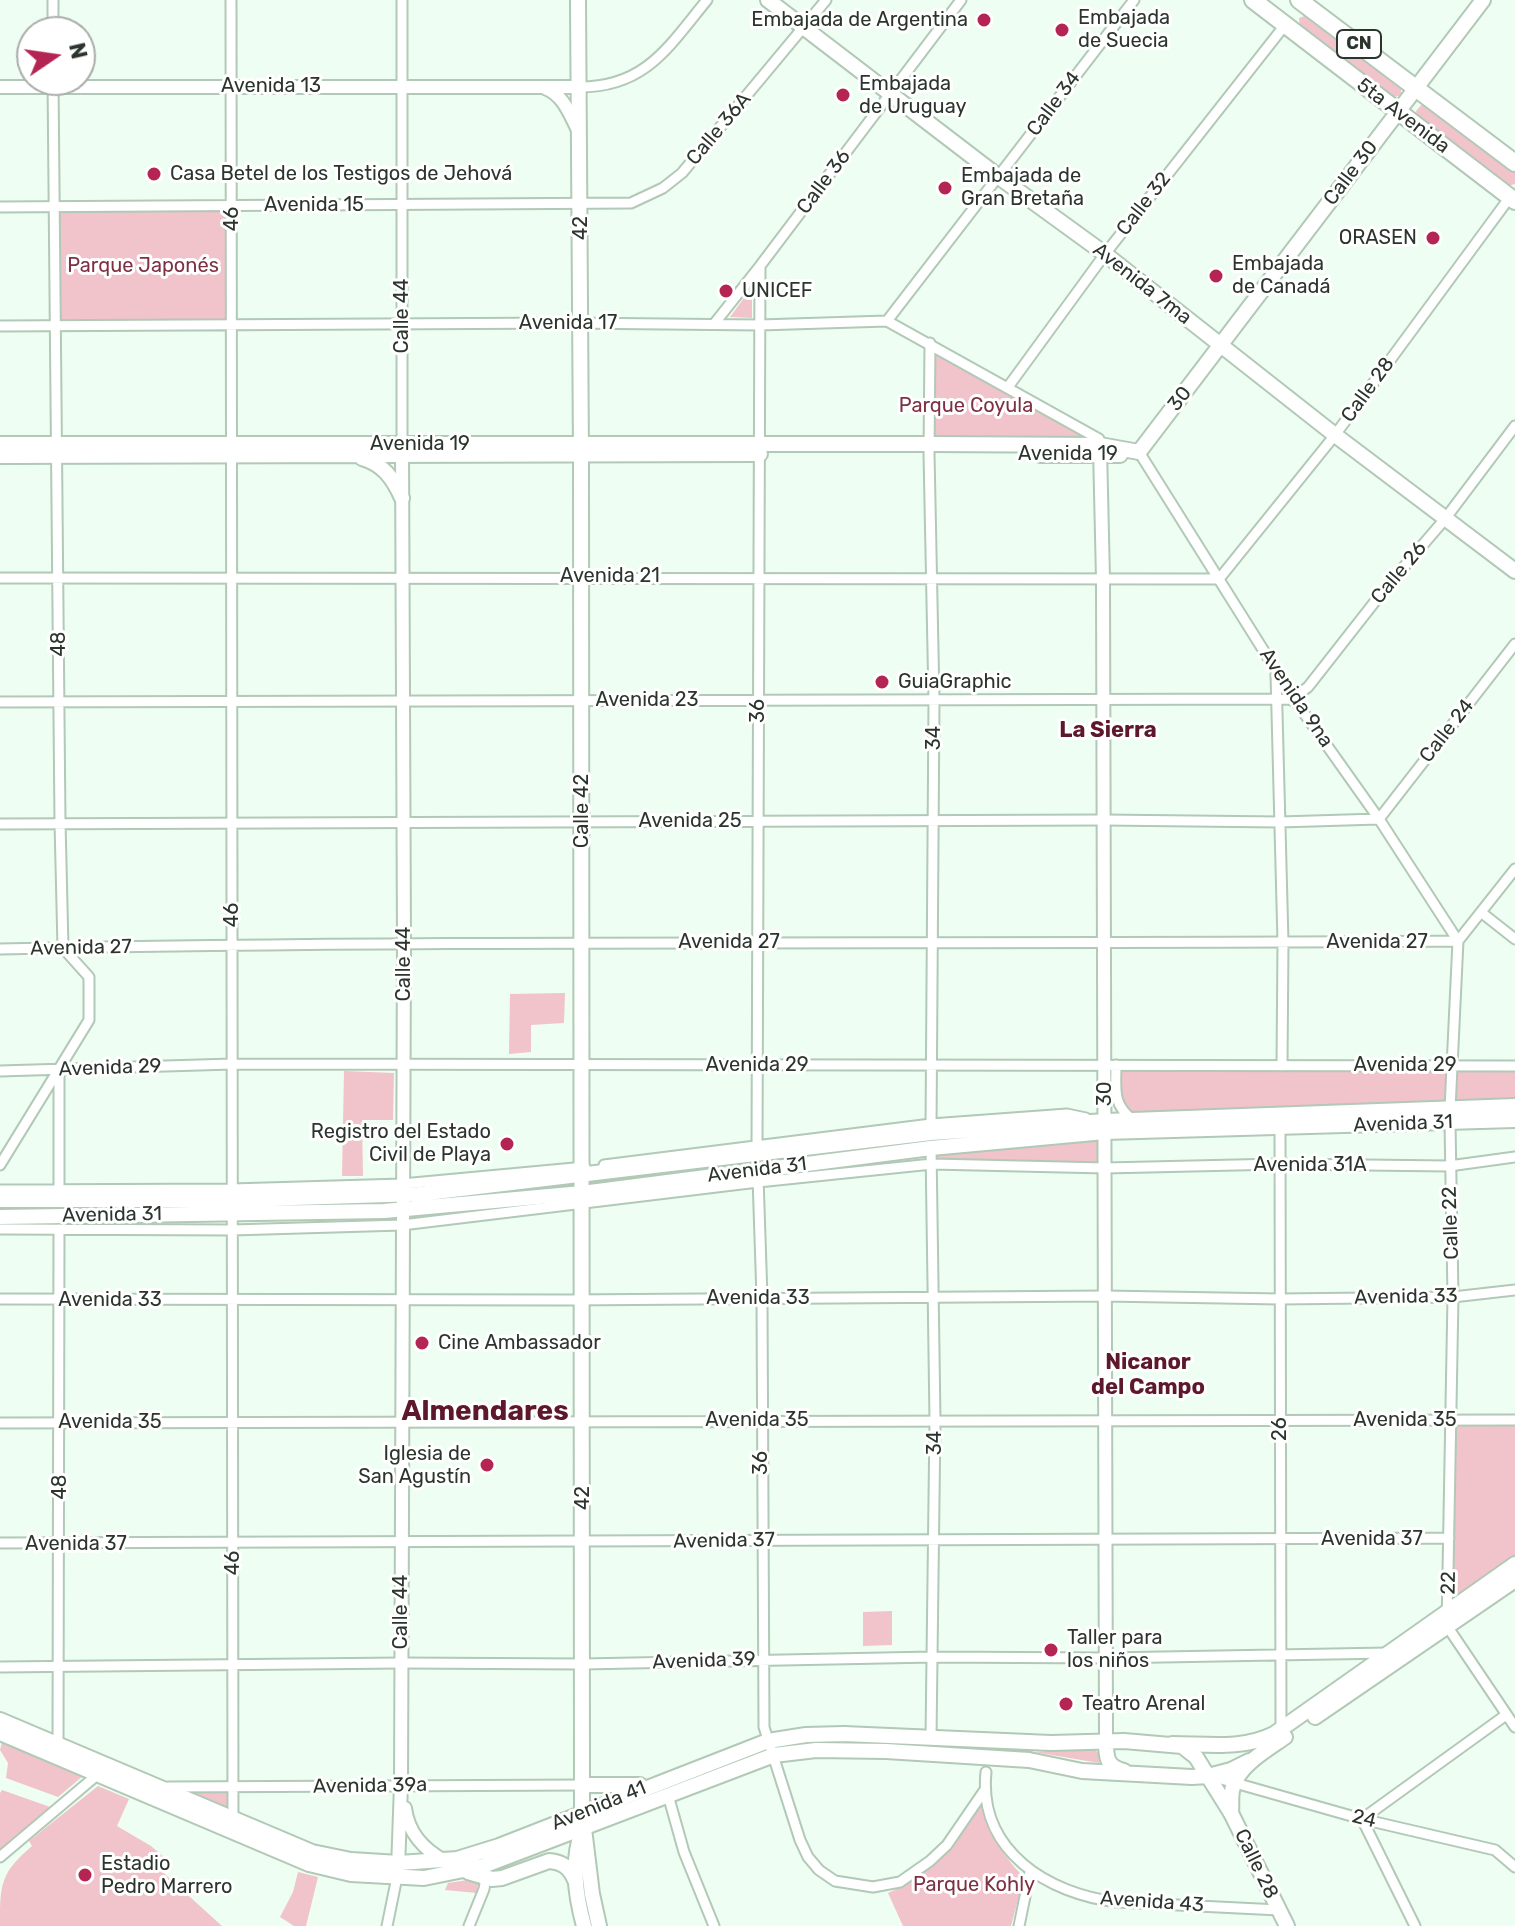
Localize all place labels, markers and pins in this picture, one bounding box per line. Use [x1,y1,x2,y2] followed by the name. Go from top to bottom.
[1078,6,1170,53] place label: Embajada de Suecia
[751,8,968,32] place label: Embajada de Argentina
[975,11,993,29] marker: Embajada de Argentina
[1053,21,1071,39] marker: Embajada de Suecia
[859,72,966,119] place label: Embajada de Uruguay
[834,86,852,104] marker: Embajada de Uruguay
[170,162,512,186] place label: Casa Betel de los Testigos de Jehová
[961,164,1084,211] place label: Embajada de Gran Bretaña
[145,165,163,183] marker: Casa Betel de los Testigos de Jehová
[936,179,954,197] marker: Embajada de Gran Bretaña
[1339,226,1417,250] place label: ORASEN
[1424,229,1442,247] marker: ORASEN
[1232,252,1330,299] place label: Embajada de Canadá
[1207,267,1225,285] marker: Embajada de Canadá
[742,279,812,303] place label: UNICEF
[717,282,735,300] marker: UNICEF
[898,670,1012,694] place label: GuiaGraphic
[873,673,891,691] marker: GuiaGraphic
[311,1120,491,1167] place label: Registro del Estado Civil de Playa
[498,1135,516,1153] marker: Registro del Estado Civil de Playa
[438,1331,601,1355] place label: Cine Ambassador
[413,1334,431,1352] marker: Cine Ambassador
[358,1442,471,1489] place label: Iglesia de San Agustín
[478,1456,496,1474] marker: Iglesia de San Agustín
[1067,1626,1163,1673] place label: Taller para los niños
[1042,1641,1060,1659] marker: Taller para los niños
[1082,1692,1205,1716] place label: Teatro Arenal
[1057,1695,1075,1713] marker: Teatro Arenal
[101,1852,233,1899] place label: Estadio Pedro Marrero
[76,1866,94,1884] marker: Estadio Pedro Marrero

